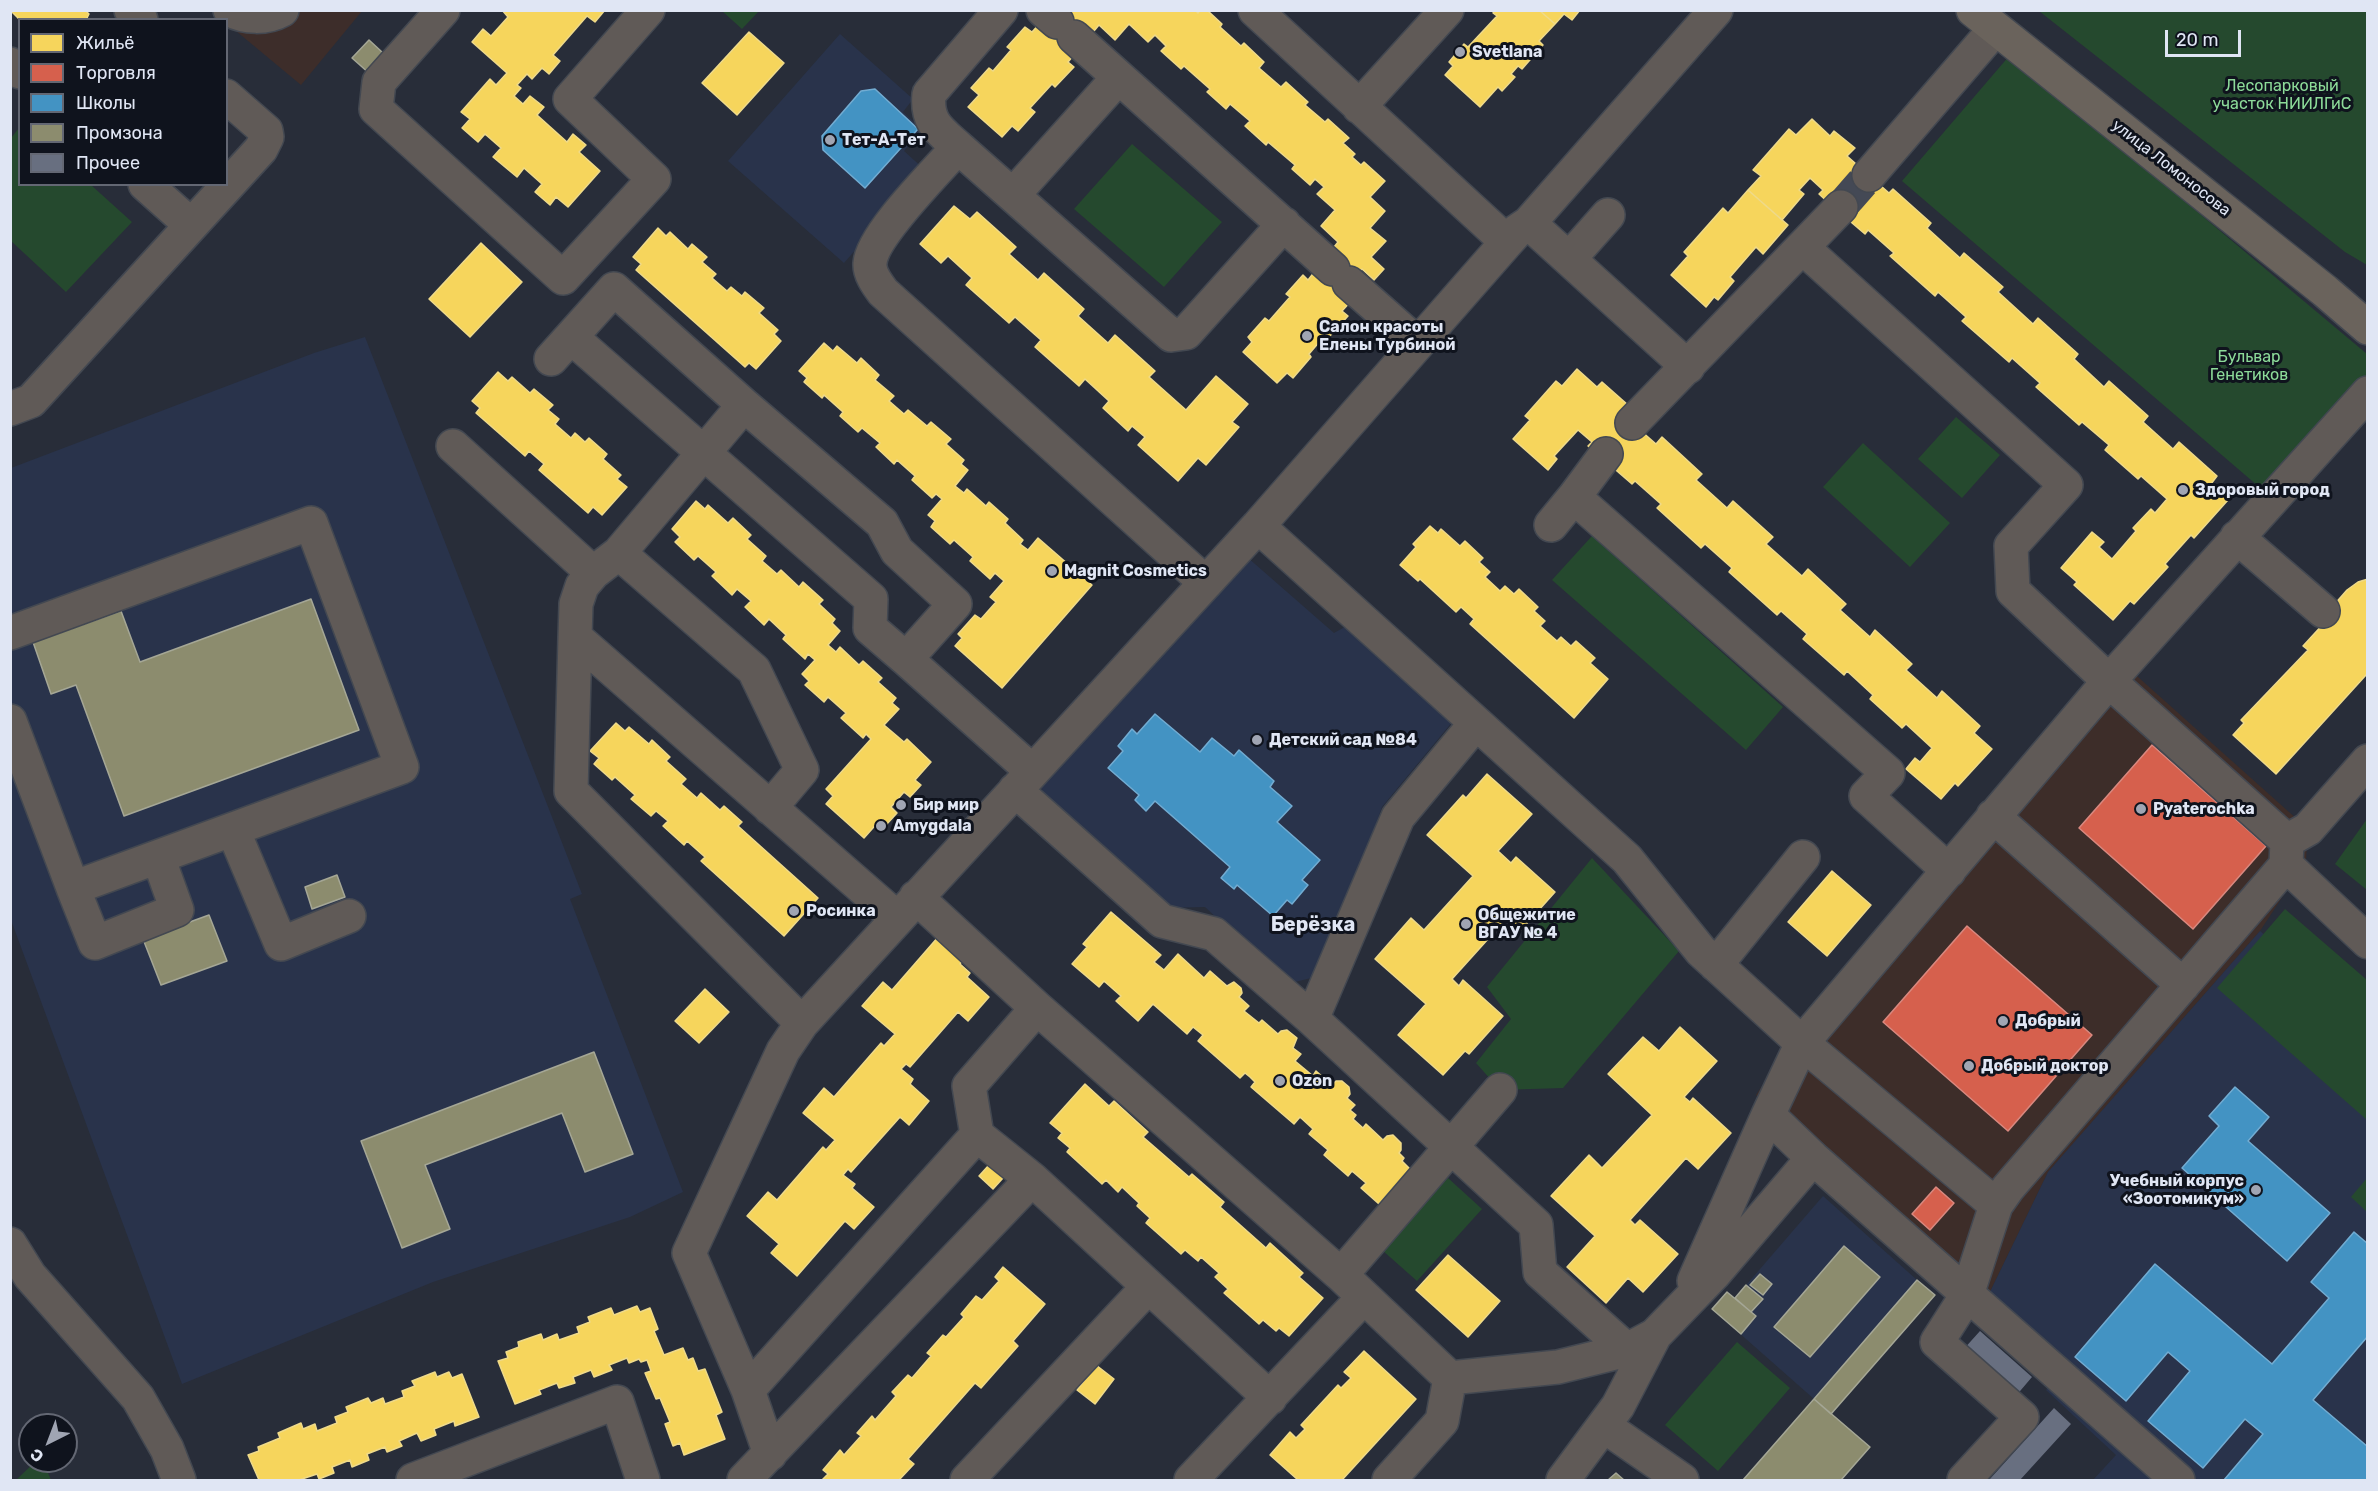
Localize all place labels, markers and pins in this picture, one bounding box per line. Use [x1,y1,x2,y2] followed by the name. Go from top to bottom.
[1472,42,1542,62] place label: Svetlana
[1453,45,1467,59] marker: Svetlana
[842,130,925,150] place label: Тет-А-Тет
[823,133,837,147] marker: Тет-А-Тет
[1319,317,1455,355] place label: Салон красоты Елены Турбиной
[1300,329,1314,343] marker: Салон красоты Елены Турбиной
[2195,480,2330,500] place label: Здоровый город
[2176,483,2190,497] marker: Здоровый город
[1064,561,1207,581] place label: Magnit Cosmetics
[1045,564,1059,578] marker: Magnit Cosmetics
[1269,730,1417,750] place label: Детский сад №84
[1250,733,1264,747] marker: Детский сад №84
[913,795,979,815] place label: Бир мир
[894,798,908,812] marker: Бир мир
[2153,799,2255,819] place label: Pyaterochka
[2134,802,2148,816] marker: Pyaterochka
[893,816,972,836] place label: Amygdala
[874,819,888,833] marker: Amygdala
[806,901,876,921] place label: Росинка
[787,904,801,918] marker: Росинка
[1478,905,1576,943] place label: Общежитие ВГАУ № 4
[1459,917,1473,931] marker: Общежитие ВГАУ № 4
[2015,1011,2081,1031] place label: Добрый
[1996,1014,2010,1028] marker: Добрый
[1981,1056,2109,1076] place label: Добрый доктор
[1962,1059,1976,1073] marker: Добрый доктор
[1292,1071,1332,1091] place label: Ozon
[1273,1074,1287,1088] marker: Ozon
[2110,1171,2244,1209] place label: Учебный корпус «Зоотомикум»
[2249,1183,2263,1197] marker: Учебный корпус «Зоотомикум»

